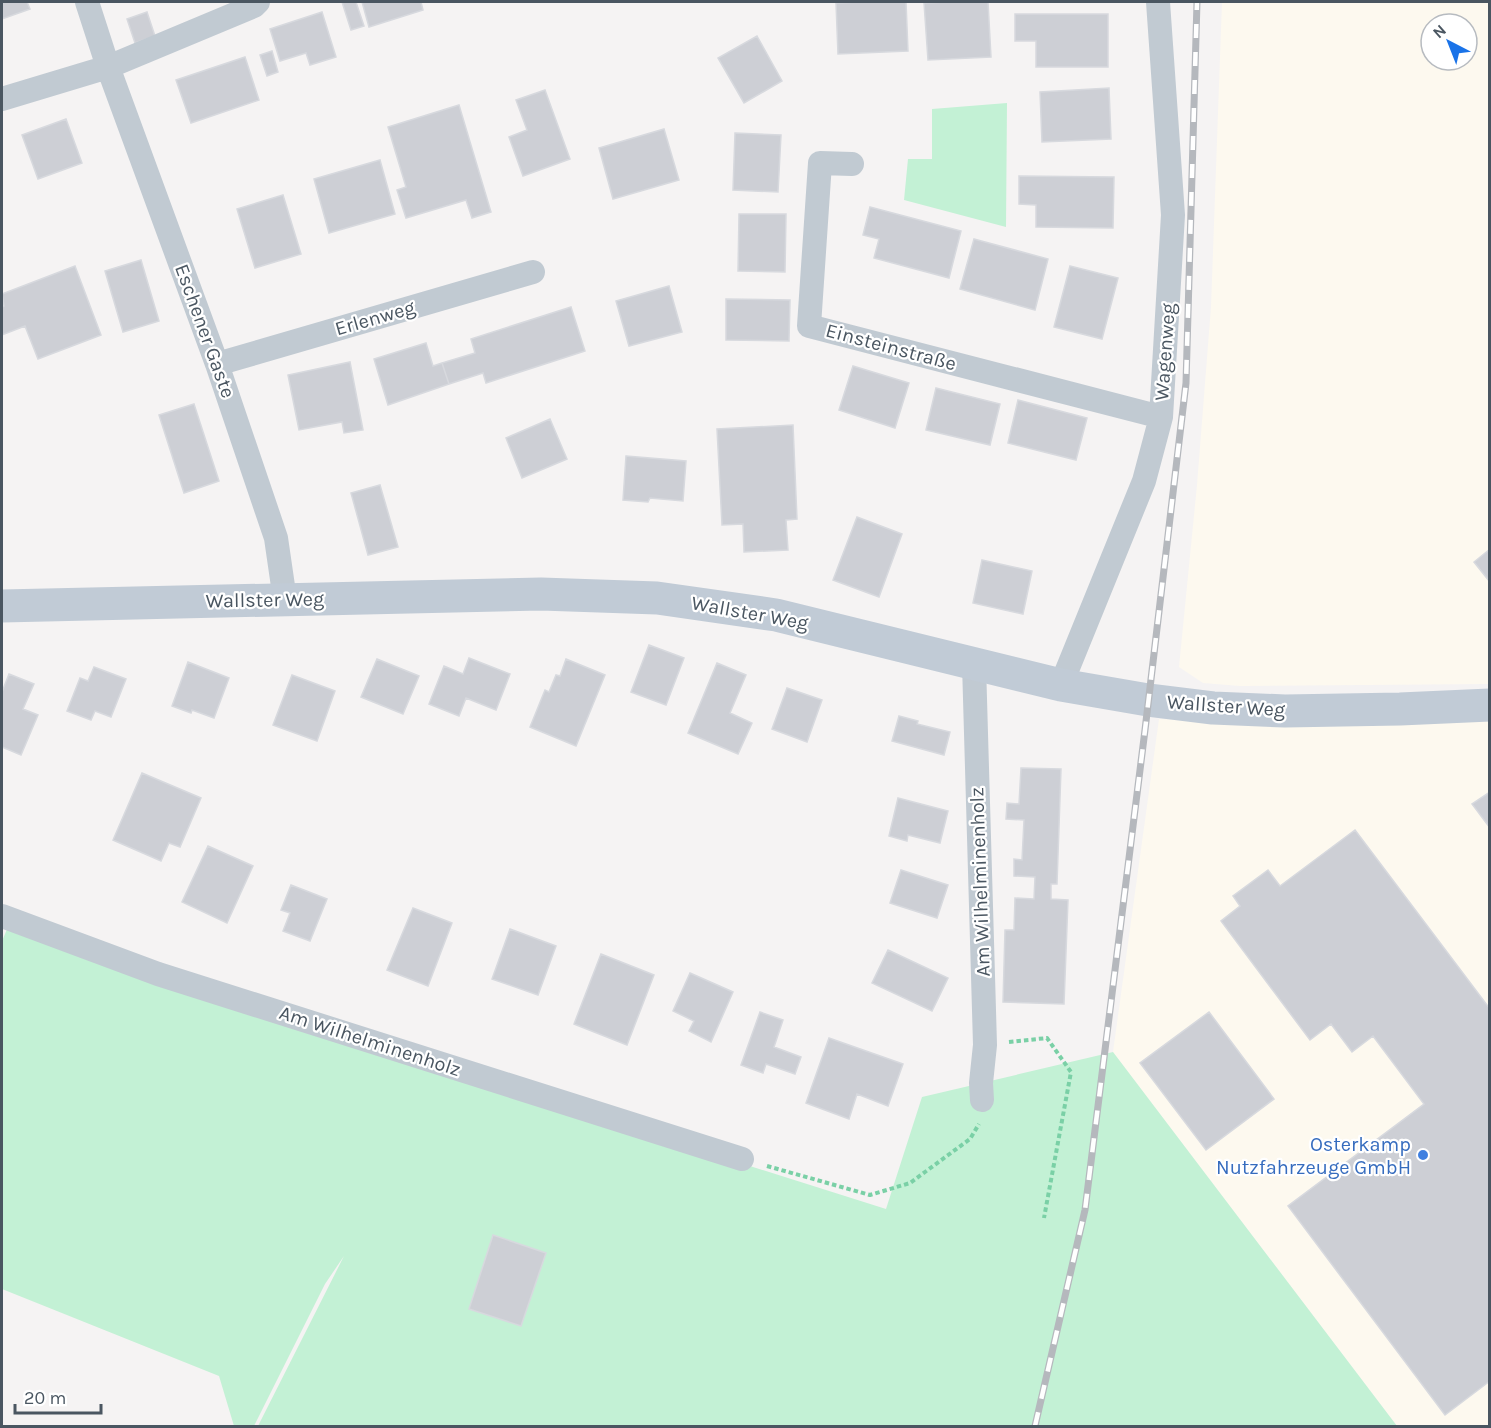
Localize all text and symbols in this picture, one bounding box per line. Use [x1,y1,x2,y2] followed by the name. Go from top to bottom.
[1419,12,1479,72] north arrow
[1429,20,1450,42] text: N
[170,261,240,401] street label: Eschener Gaste
[332,296,418,340] street label: Erlenweg
[1150,302,1180,402] street label: Wagenweg
[823,318,959,376] street label: Einsteinstraße
[206,587,324,613] street label: Wallster Weg
[690,591,810,635] street label: Wallster Weg
[1166,690,1286,722] street label: Wallster Weg
[965,787,995,977] street label: Am Wilhelminenholz
[276,1001,464,1081] street label: Am Wilhelminenholz
[1216,1133,1411,1179] place label: Osterkamp Nutzfahrzeuge GmbH
[1416,1148,1430,1162] marker: Osterkamp Nutzfahrzeuge GmbH
[15,1377,100,1415] scale bar
[24,1387,66,1409] text: 20 m

